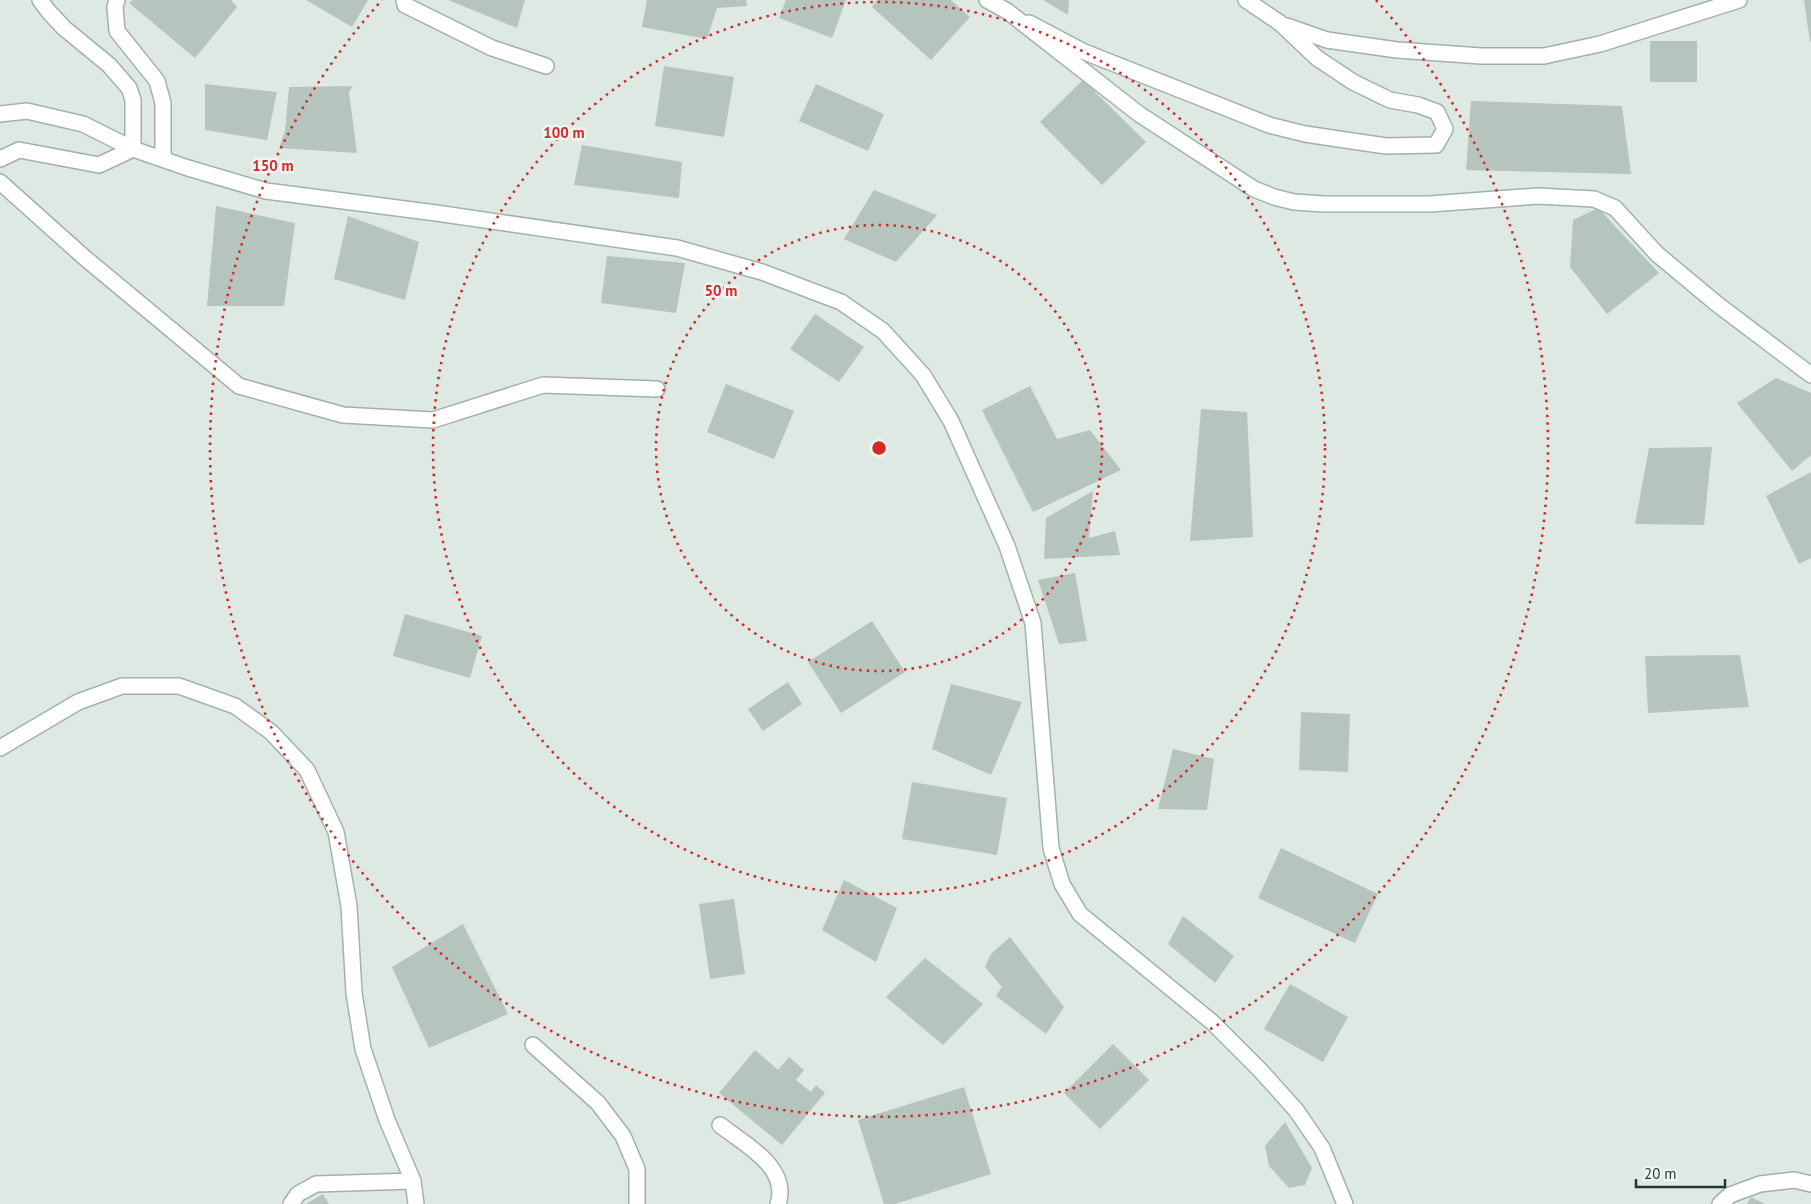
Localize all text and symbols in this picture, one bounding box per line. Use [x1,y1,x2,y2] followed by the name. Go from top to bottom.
[543,123,585,142] text: 100 m
[252,156,294,175] text: 150 m
[705,281,737,300] text: 50 m
[870,439,888,457] centre of rings
[1636,1156,1725,1188] scale bar
[1644,1164,1677,1183] text: 20 m

